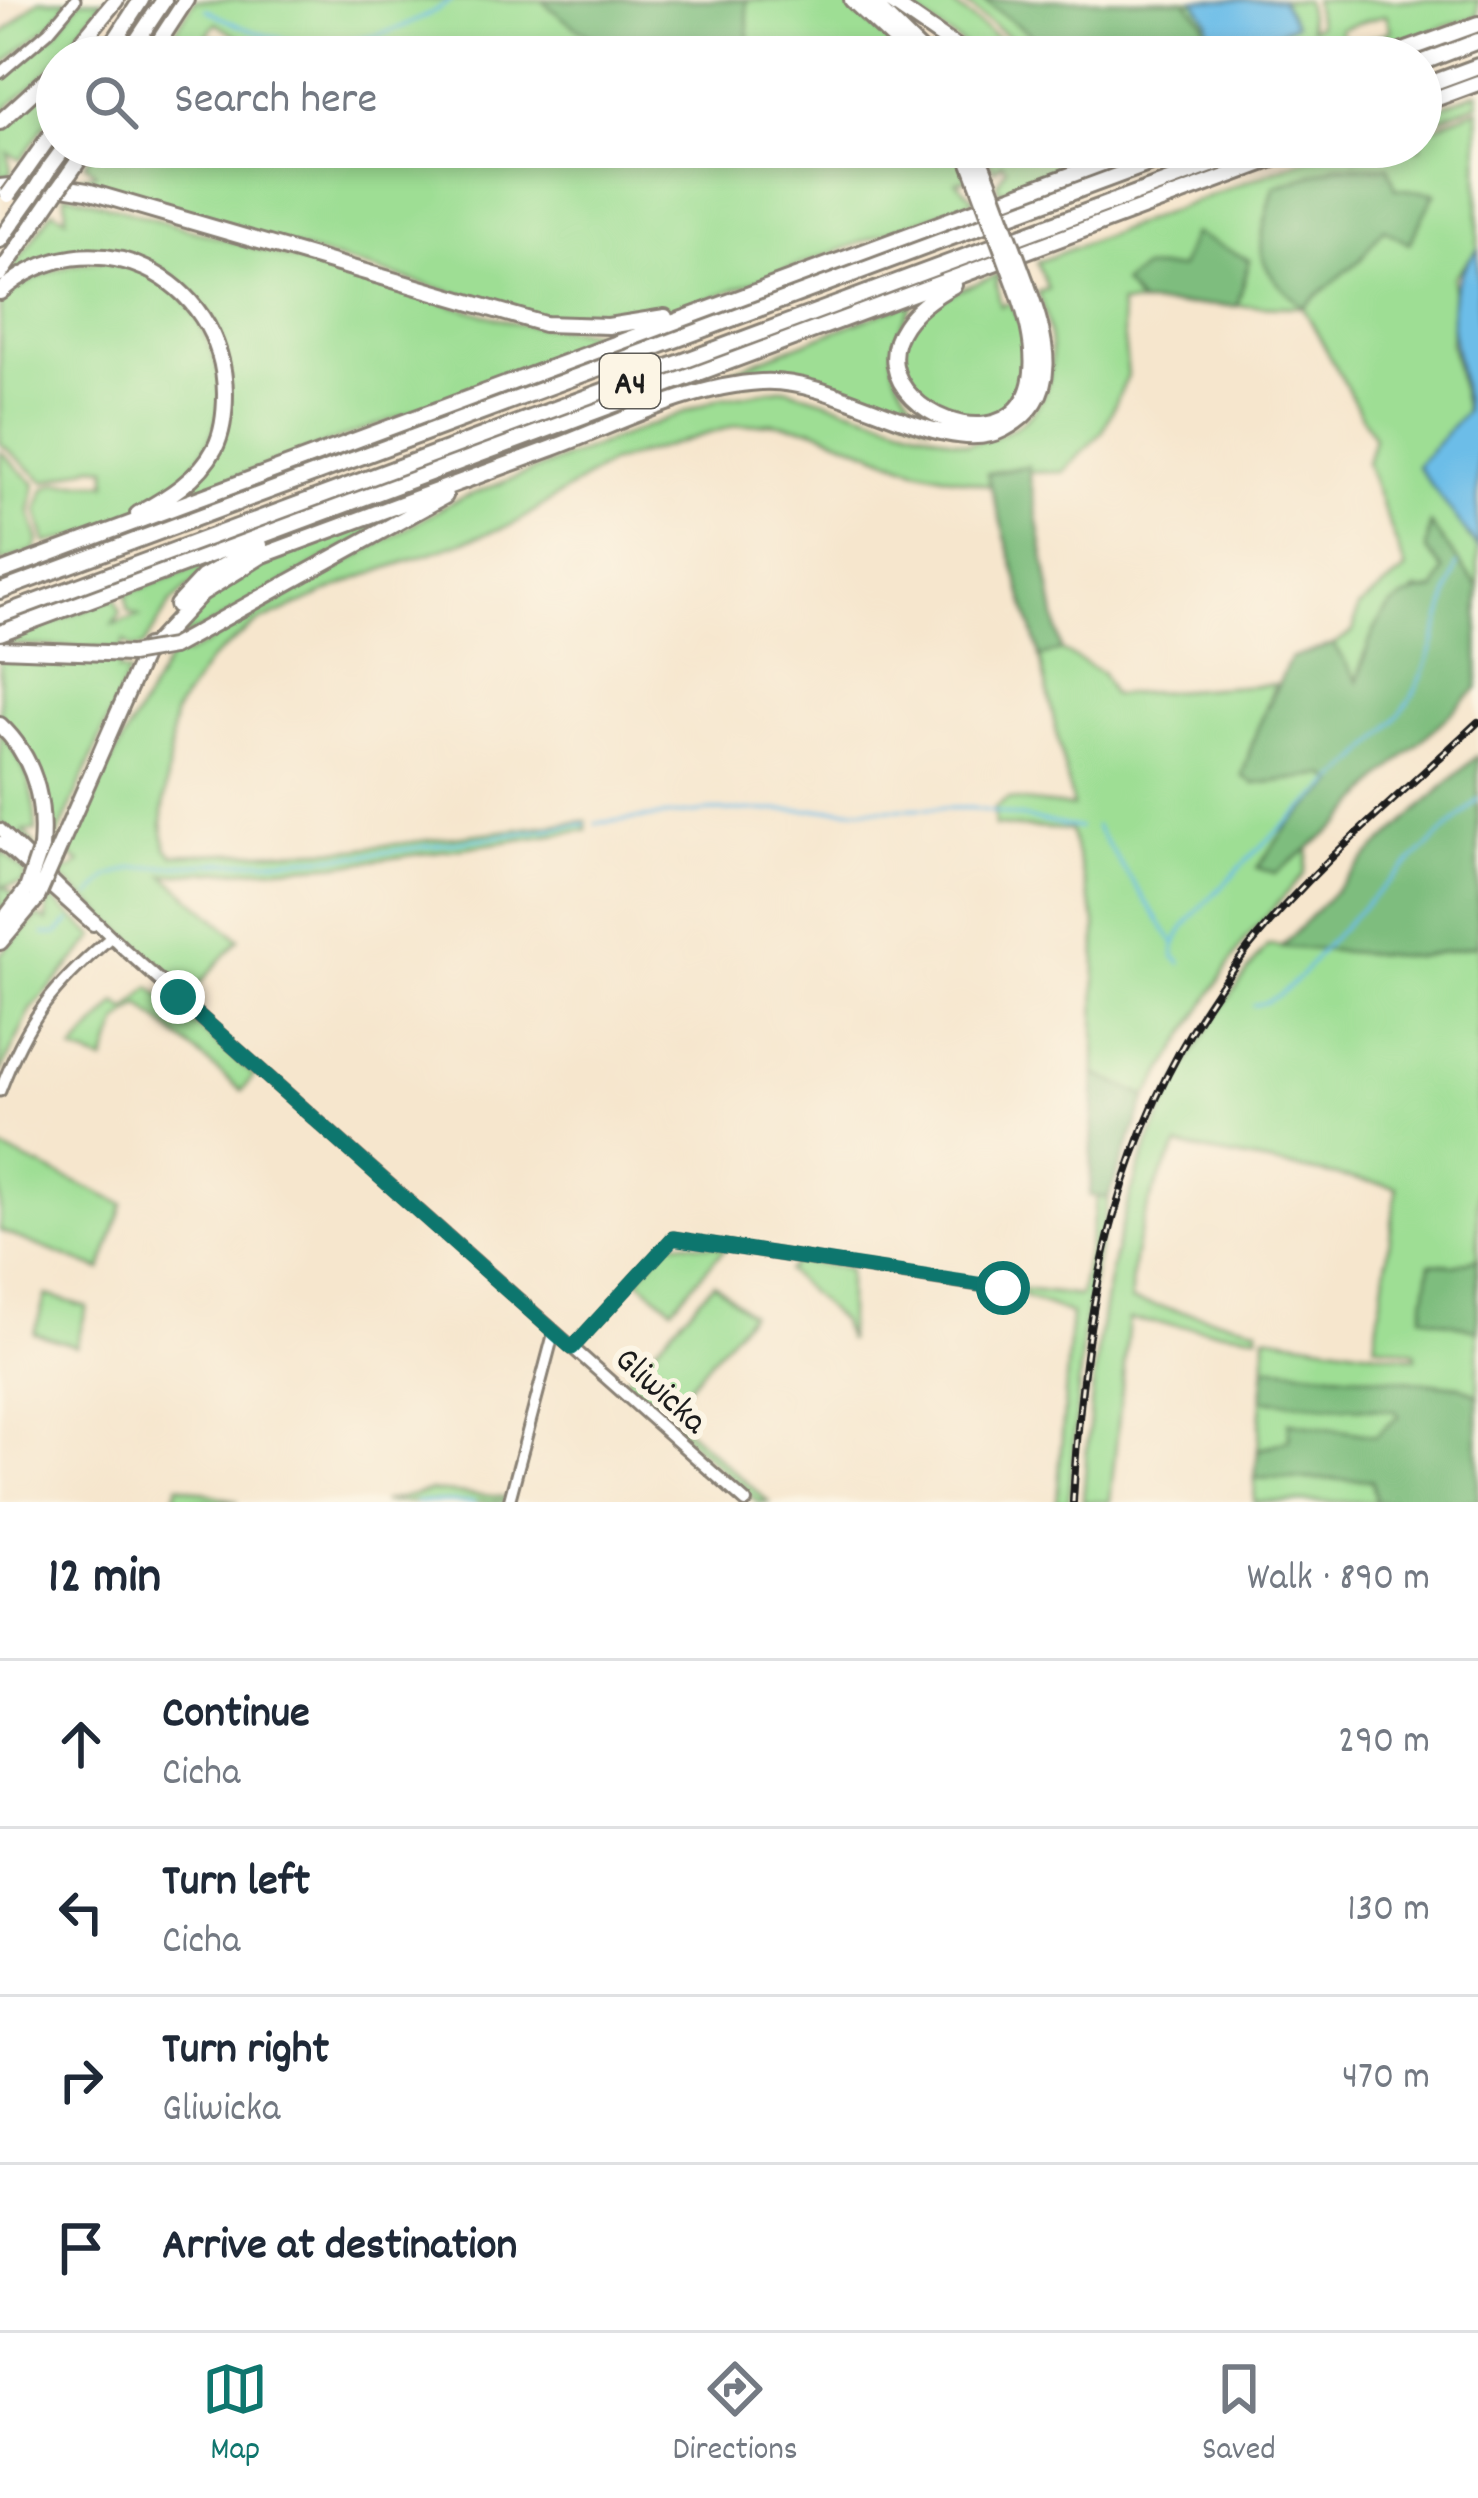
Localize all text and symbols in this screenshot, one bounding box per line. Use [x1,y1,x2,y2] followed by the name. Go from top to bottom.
[36,36,1442,168] search box
[78,69,144,135] icon: search
[174,70,377,134] text: Search here
[600,354,660,408] road number: A4
[151,970,205,1024] route end
[976,1261,1030,1315] route start
[601,1337,718,1449] street label: Gliwicka
[48,1544,161,1616] text: 12 min
[1247,1553,1430,1608] text: Walk · 890 m
[162,1684,310,1748] text: Continue
[48,1711,114,1777] icon: ahead
[1338,1716,1430,1771] text: 290 m
[162,1748,240,1803] text: Cicha
[162,1852,310,1916] text: Turn left
[48,1879,114,1945] icon: left
[1347,1884,1430,1939] text: 130 m
[162,1916,240,1971] text: Cicha
[162,2020,329,2084] text: Turn right
[48,2047,114,2113] icon: right
[1342,2052,1430,2107] text: 470 m
[162,2084,280,2139] text: Gliwicka
[48,2215,114,2281] icon: arrive
[162,2216,517,2280] text: Arrive at destination
[202,2356,268,2475] tab: Map
[673,2356,798,2475] tab: Directions
[1202,2356,1276,2475] tab: Saved

